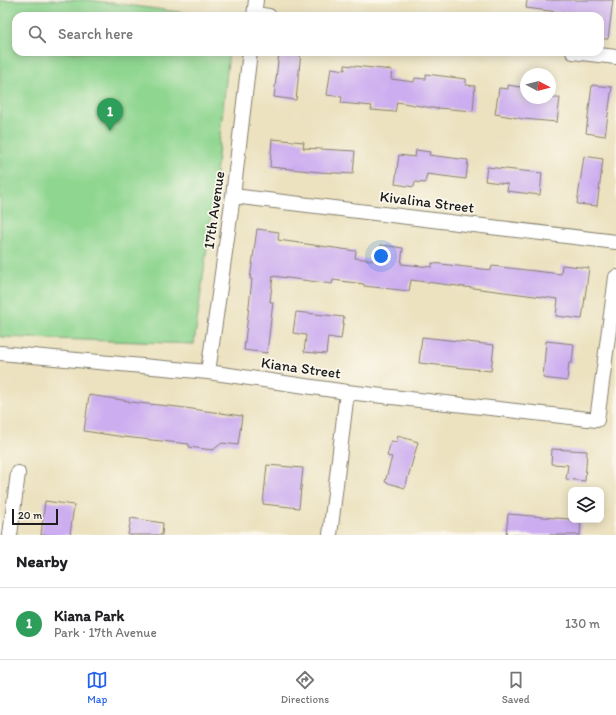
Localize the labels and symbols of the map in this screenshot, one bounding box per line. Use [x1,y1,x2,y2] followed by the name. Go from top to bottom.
[520,68,556,104] north arrow
[97,98,123,131] pin: 1
[200,170,228,250] street label: 17th Avenue
[379,187,476,217] street label: Kivalina Street
[371,246,391,266] your location
[260,353,342,383] street label: Kiana Street
[12,507,58,526] scale bar

